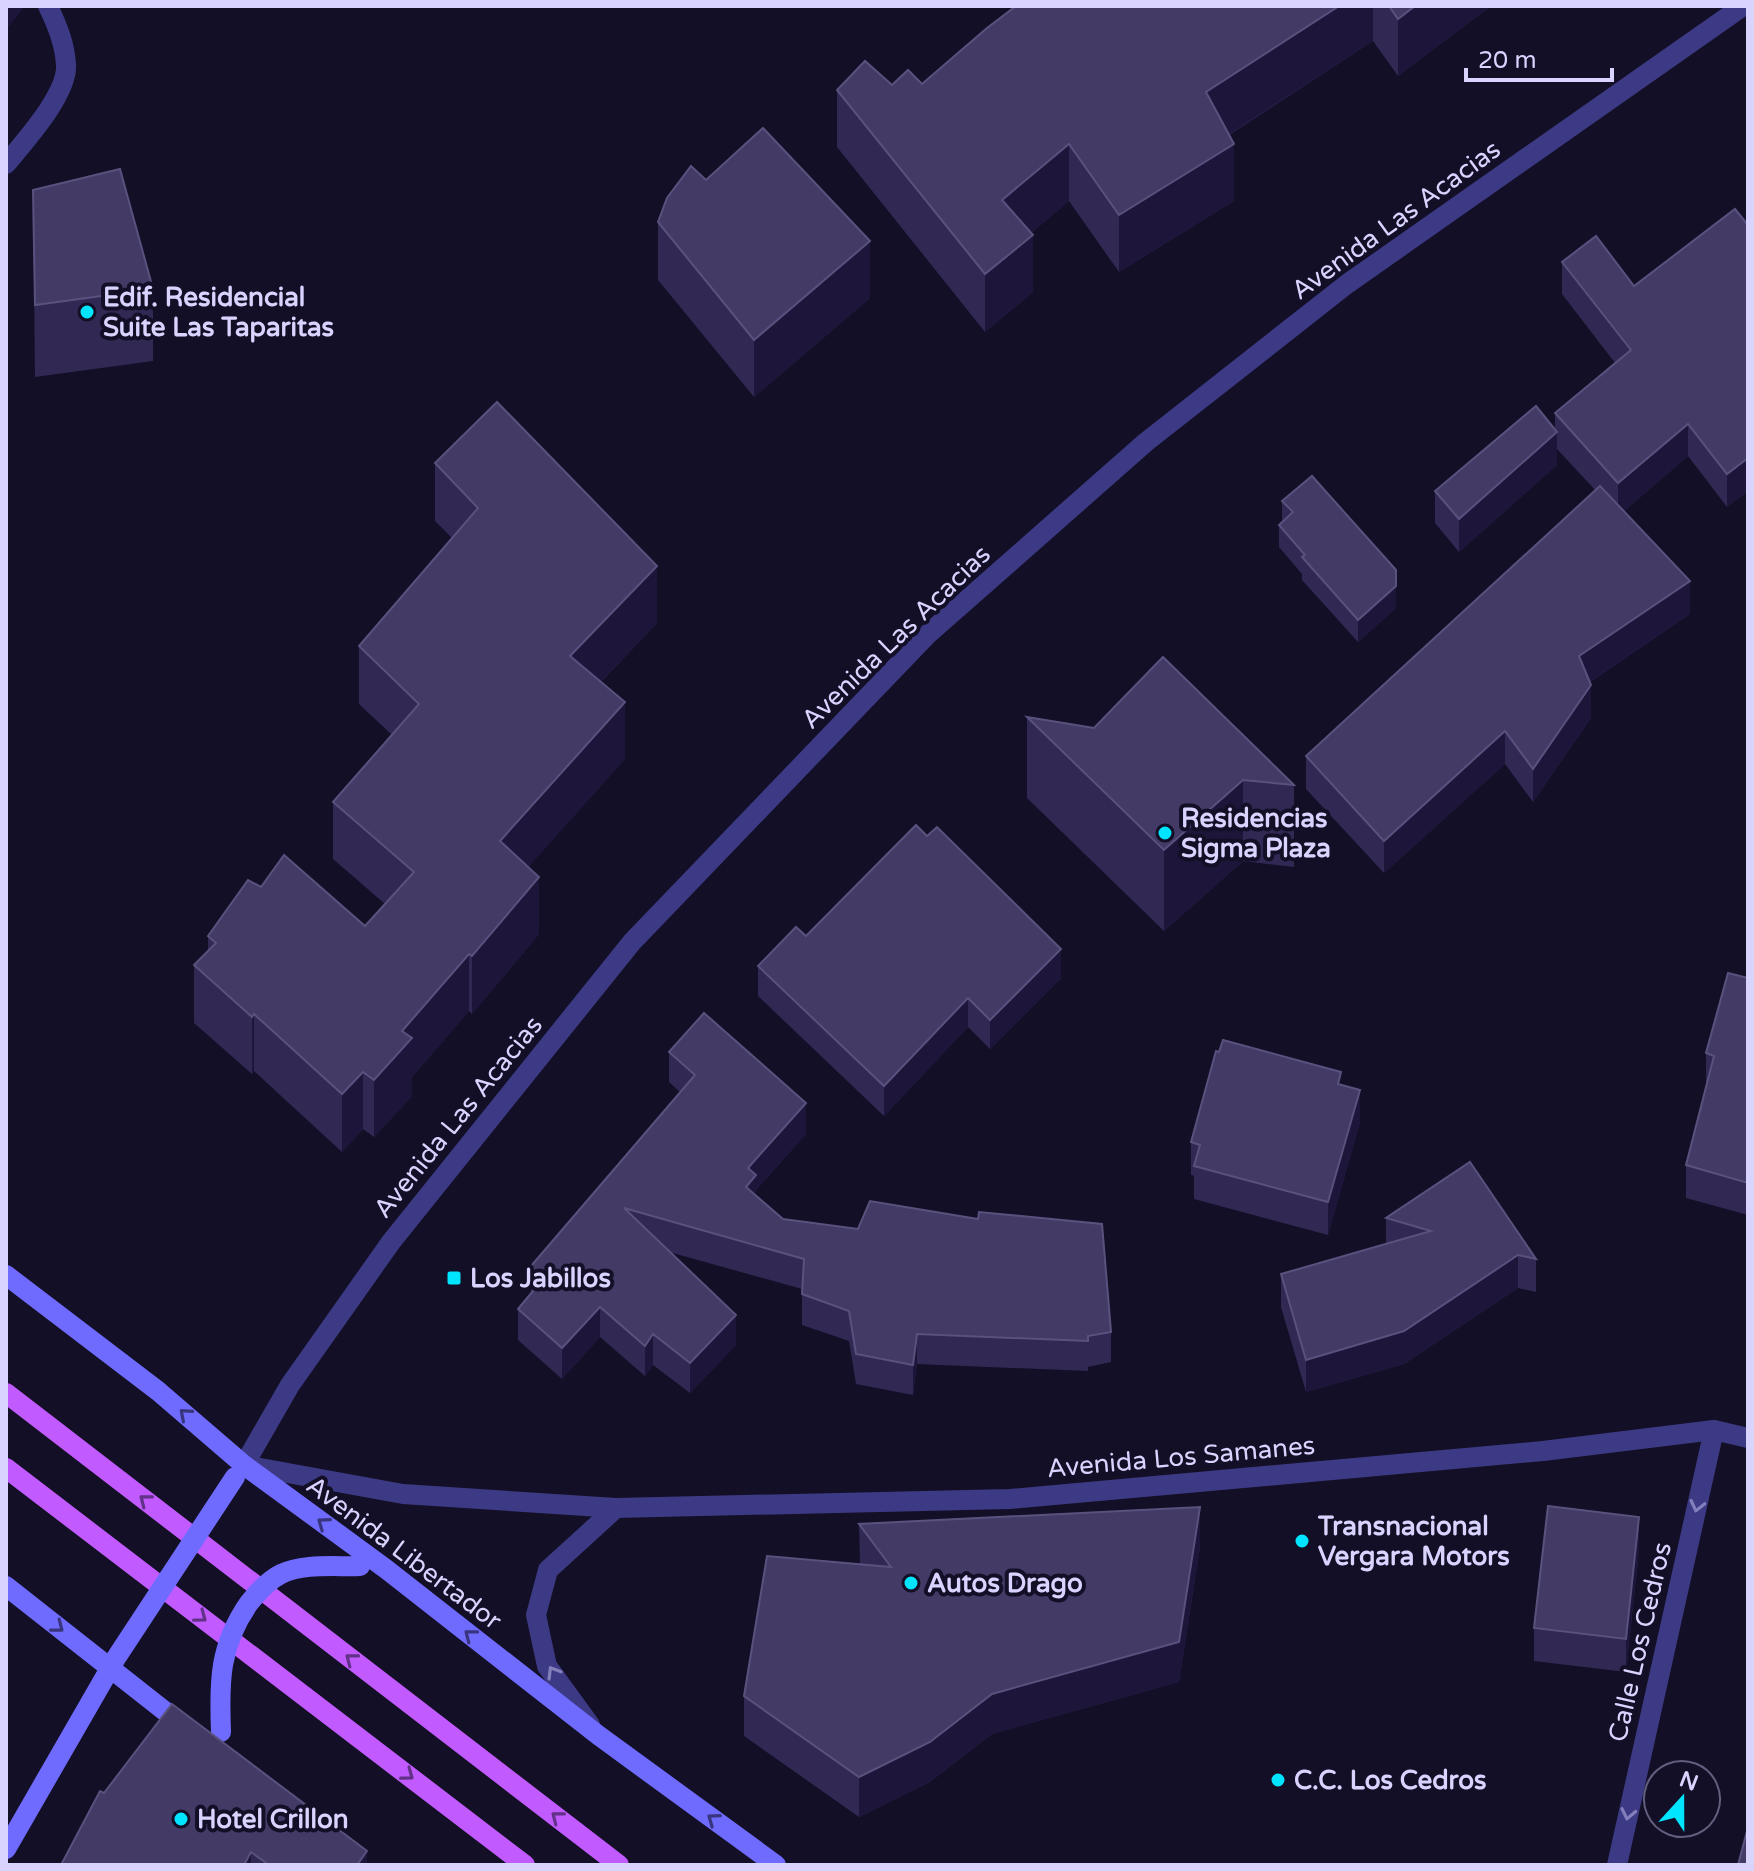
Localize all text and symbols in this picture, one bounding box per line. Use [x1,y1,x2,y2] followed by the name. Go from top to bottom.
[1466,32,1612,82] scale bar
[1478,46,1536,75] text: 20 m
[1285,134,1507,306] street label: Avenida Las Acacias
[103,282,334,343] place label: Edif. Residencial Suite Las Taparitas
[78,303,96,321] marker: Edif. Residencial Suite Las Taparitas
[795,539,997,735] street label: Avenida Las Acacias
[1181,803,1331,864] place label: Residencias Sigma Plaza
[1156,824,1174,842] marker: Residencias Sigma Plaza
[367,1010,549,1224] street label: Avenida Las Acacias
[470,1263,611,1294] place label: Los Jabillos
[445,1269,463,1287] marker: Los Jabillos
[179,1409,194,1424] one-way arrow
[1046,1430,1316,1484] street label: Avenida Los Samanes
[300,1470,508,1636] street label: Avenida Libertador
[139,1495,154,1509] one-way arrow
[1689,1499,1706,1513] one-way arrow
[1317,1511,1510,1572] place label: Transnacional Vergara Motors
[317,1518,332,1533] one-way arrow
[1293,1532,1311,1550] marker: Transnacional Vergara Motors
[1602,1539,1678,1745] street label: Calle Los Cedros
[927,1568,1083,1599] place label: Autos Drago
[902,1574,920,1592] marker: Autos Drago
[192,1608,207,1622] one-way arrow
[49,1617,63,1632] one-way arrow
[464,1631,479,1645] one-way arrow
[345,1654,360,1668] one-way arrow
[547,1666,563,1681] one-way arrow
[1642,1759,1722,1839] north arrow
[1294,1765,1486,1796] place label: C.C. Los Cedros
[399,1766,414,1780] one-way arrow
[1676,1766,1702,1797] text: N
[1269,1771,1287,1789] marker: C.C. Los Cedros
[197,1804,349,1835] place label: Hotel Crillon
[1620,1807,1637,1821] one-way arrow
[172,1810,190,1828] marker: Hotel Crillon
[551,1813,566,1827] one-way arrow
[707,1814,721,1829] one-way arrow

